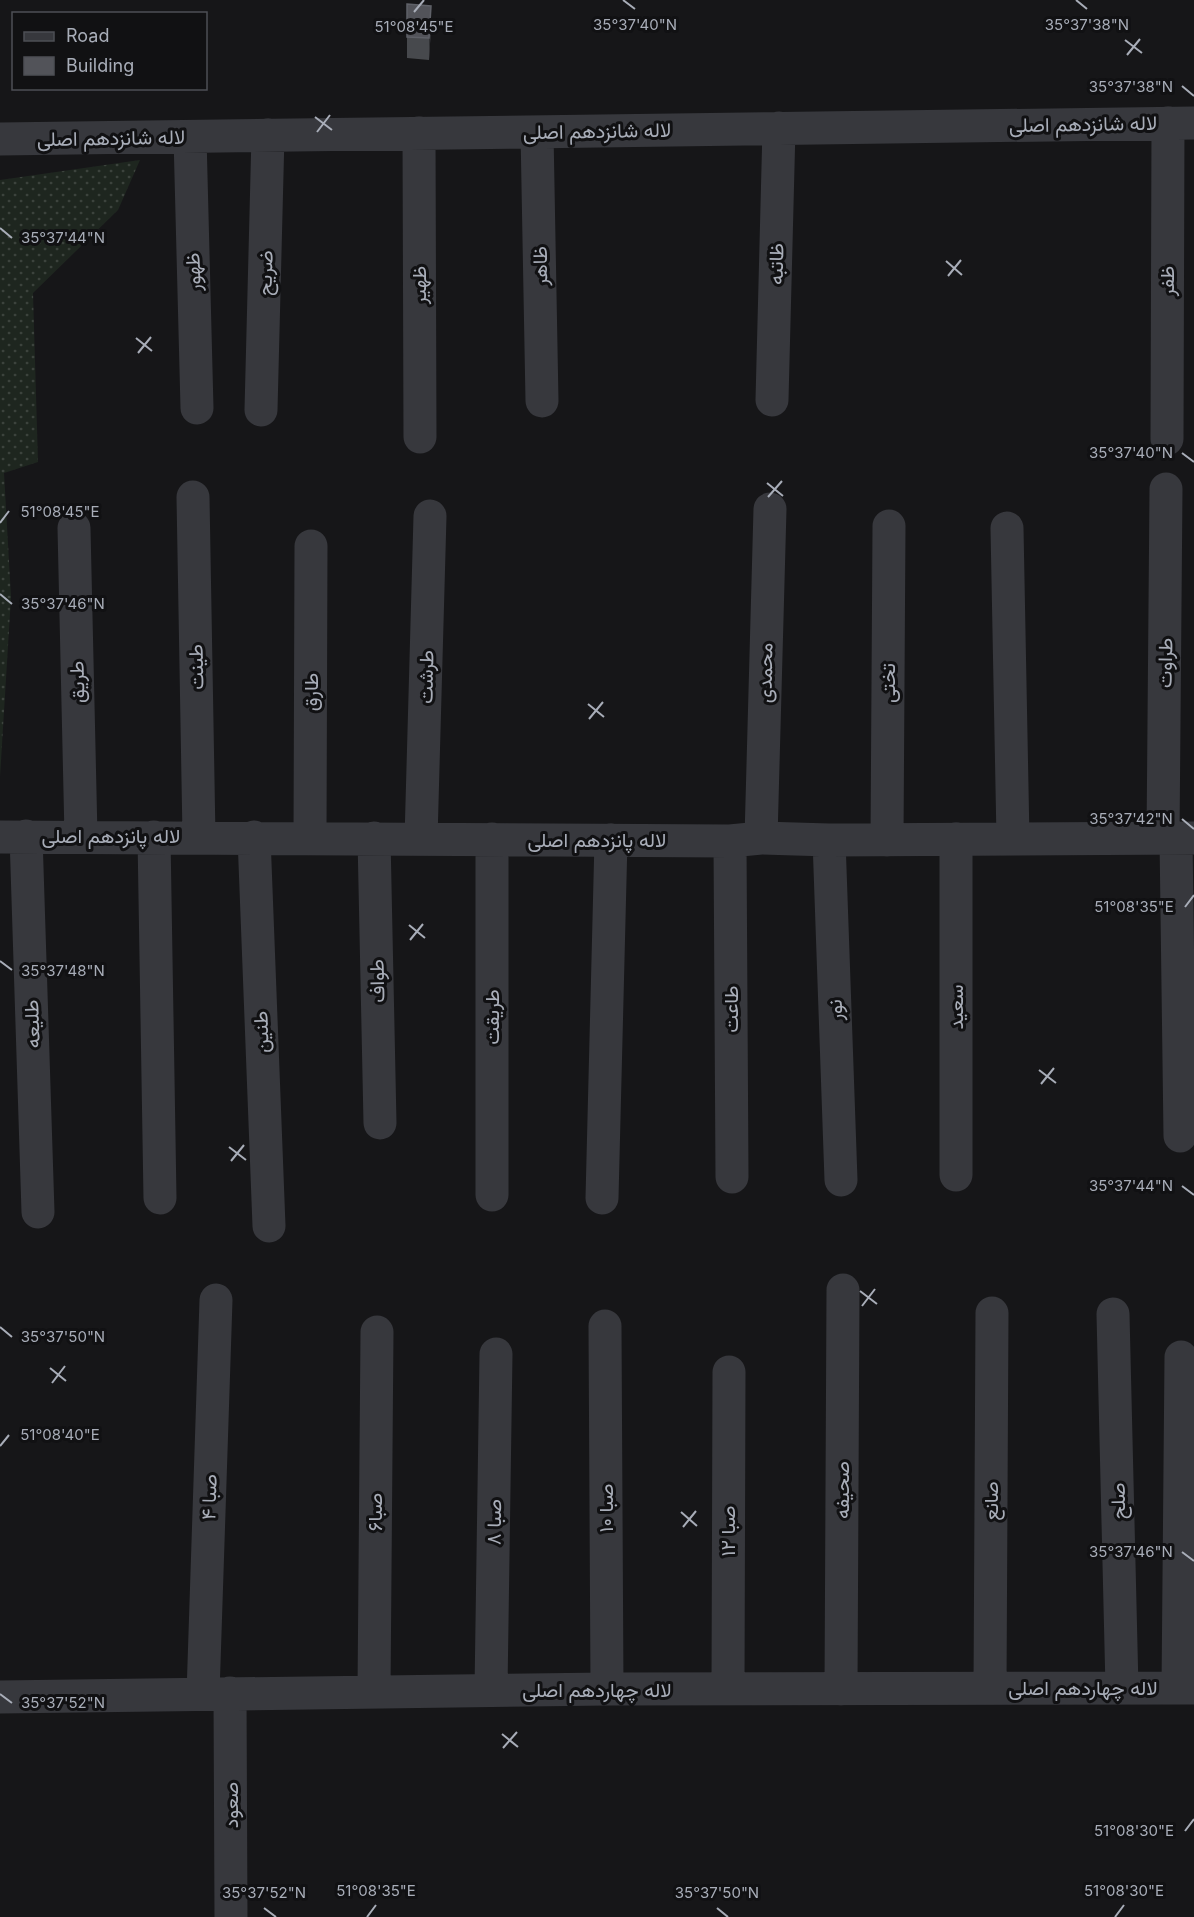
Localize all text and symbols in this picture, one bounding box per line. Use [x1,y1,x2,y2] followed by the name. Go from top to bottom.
[12,12,207,90] legend
[593,15,677,34] text: 35°37'40"N
[1045,15,1129,34] text: 35°37'38"N
[374,17,454,36] text: 51°08'45"E
[66,25,109,46] text: Road
[66,55,134,76] text: Building
[1089,77,1173,96] text: 35°37'38"N
[1009,111,1157,138] street label: لاله شانزدهم اصلی
[523,118,671,145] street label: لاله شانزدهم اصلی
[37,125,185,152] street label: لاله شانزدهم اصلی
[21,228,105,247] text: 35°37'44"N
[764,243,788,285] street label: ظاتبه
[528,246,553,287] street label: ظاهر
[252,250,280,296] street label: ضریح
[180,252,207,293] street label: ظهور
[407,266,432,305] street label: ظهیر
[1155,266,1180,297] street label: ظفر
[1089,443,1173,462] text: 35°37'40"N
[20,502,100,521] text: 51°08'45"E
[21,594,105,613] text: 35°37'46"N
[1153,638,1178,688] street label: طراوت
[752,643,778,703] street label: محمدی
[184,644,208,690] street label: طینت
[414,650,439,704] street label: طرشت
[65,661,90,703] street label: طریق
[876,663,900,703] street label: تختی
[299,673,324,711] street label: طارق
[1089,809,1173,828] text: 35°37'42"N
[42,824,180,850] street label: لاله پانزدهم اصلی
[528,828,666,854] street label: لاله پانزدهم اصلی
[1094,897,1174,916] text: 51°08'35"E
[365,959,390,1003] street label: طواف
[21,961,105,980] text: 35°37'48"N
[944,984,968,1030] street label: سعید
[719,985,743,1033] street label: طاعت
[480,989,505,1045] street label: طریقت
[19,999,45,1049] street label: طلیعه
[823,999,848,1022] street label: نور
[248,1011,274,1053] street label: طنین
[1089,1176,1173,1195] text: 35°37'44"N
[21,1327,105,1346] text: 35°37'50"N
[20,1425,100,1444] text: 51°08'40"E
[830,1461,854,1519] street label: صحیفه
[196,1474,222,1520] street label: صبا ۴
[979,1481,1005,1521] street label: صانع
[1106,1482,1132,1520] street label: صلح
[594,1484,618,1532] street label: صبا ۱۰
[363,1493,387,1531] street label: صبا۶
[482,1499,506,1545] street label: صبا ۸
[716,1506,740,1556] street label: صبا ۱۲
[1089,1542,1173,1561] text: 35°37'46"N
[1008,1676,1158,1702] street label: لاله چهاردهم اصلی
[522,1678,672,1704] street label: لاله چهاردهم اصلی
[21,1693,105,1712] text: 35°37'52"N
[219,1782,244,1828] street label: صعود
[1094,1821,1174,1840] text: 51°08'30"E
[336,1881,416,1900] text: 51°08'35"E
[1084,1881,1164,1900] text: 51°08'30"E
[222,1883,306,1902] text: 35°37'52"N
[675,1883,759,1902] text: 35°37'50"N

